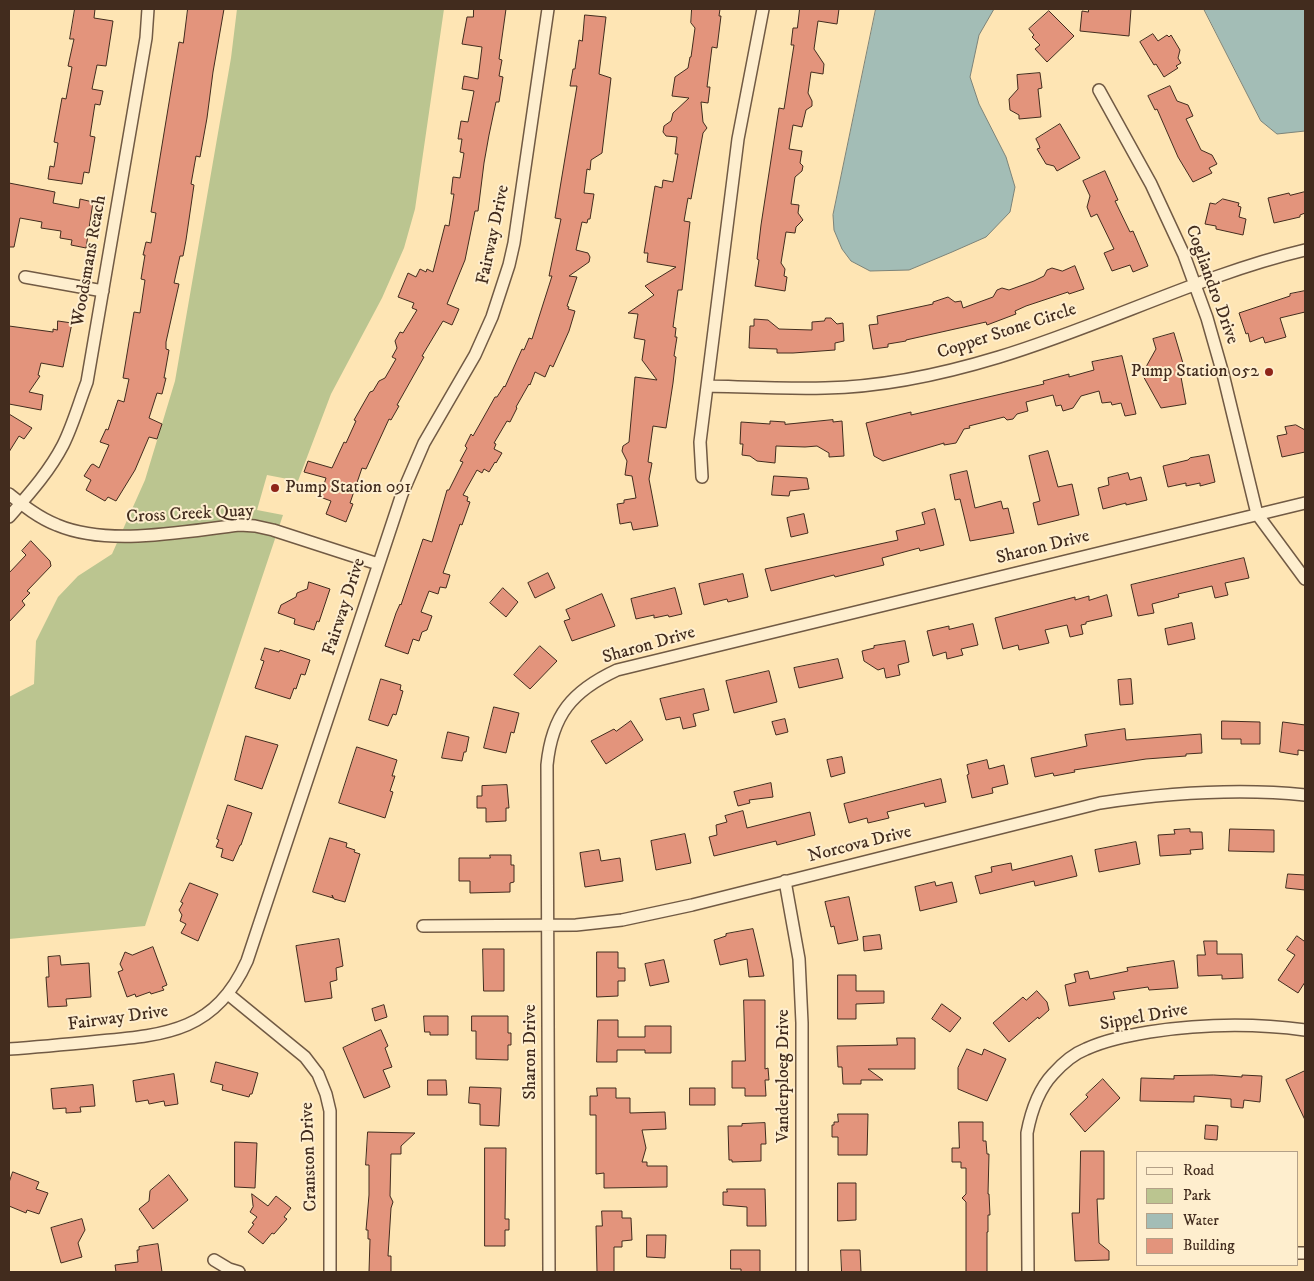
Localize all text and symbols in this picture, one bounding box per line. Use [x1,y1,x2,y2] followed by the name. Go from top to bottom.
[473,183,515,287] street label: Fairway Drive
[68,194,112,328] street label: Woodsmans Reach
[1179,223,1243,347] street label: Cogliandro Drive
[935,299,1079,365] street label: Copper Stone Circle
[1131,361,1259,383] place label: Pump Station 052
[1263,366,1275,378] marker: Pump Station 052
[285,477,411,499] place label: Pump Station 091
[269,482,281,494] marker: Pump Station 091
[126,501,254,529] street label: Cross Creek Quay
[994,526,1092,570] street label: Sharon Drive
[319,556,371,658] street label: Fairway Drive
[600,622,698,670] street label: Sharon Drive
[806,822,914,868] street label: Norcova Drive
[1098,1000,1190,1036] street label: Sippel Drive
[66,1001,170,1037] street label: Fairway Drive
[520,1004,542,1100] street label: Sharon Drive
[773,1009,795,1143] street label: Vanderploeg Drive
[297,1102,323,1212] street label: Cranston Drive
[1136,1151,1299,1266] legend
[1183,1161,1214,1180] text: Road
[1183,1186,1211,1205] text: Park
[1183,1211,1219,1230] text: Water
[1183,1236,1235,1255] text: Building

